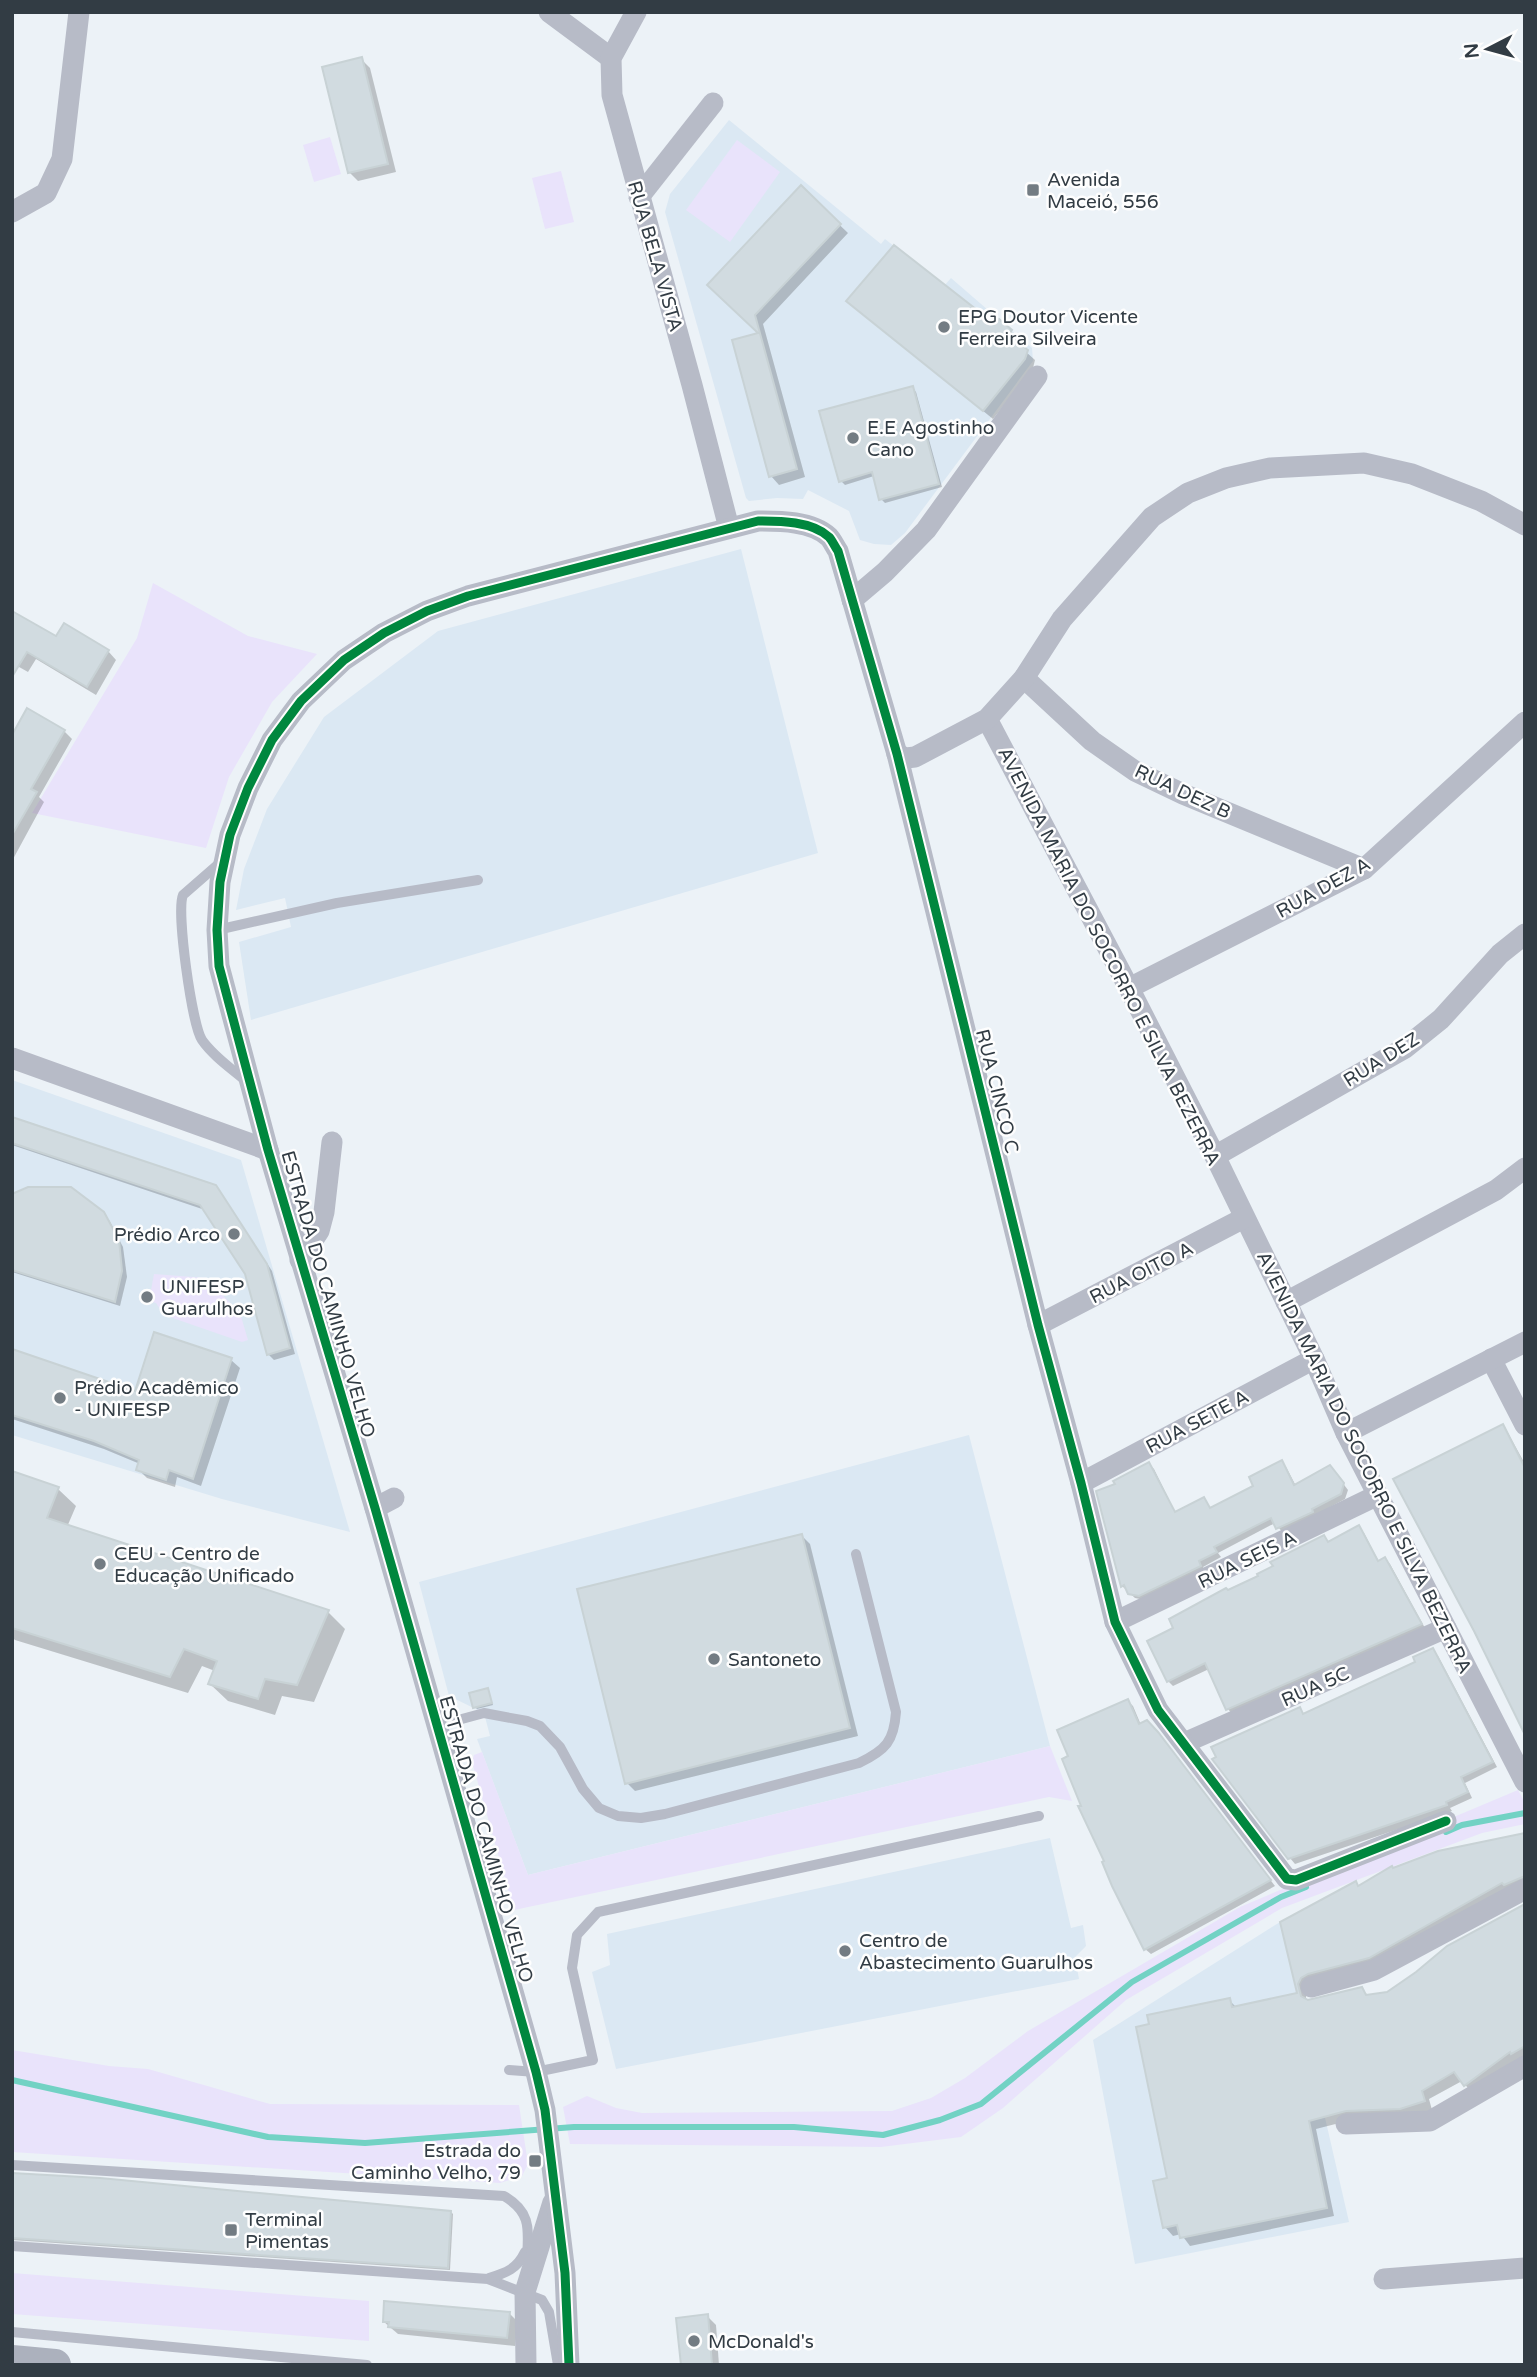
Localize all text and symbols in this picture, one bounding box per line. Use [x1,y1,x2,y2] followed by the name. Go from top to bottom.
[1453,14,1523,84] north arrow
[1460,42,1484,59] text: N
[1047,169,1159,213] place label: Avenida Maceió, 556
[623,178,687,334] street label: RUA BELA VISTA
[1025,182,1041,198] marker: Avenida Maceió, 556
[958,306,1138,350] place label: EPG Doutor Vicente Ferreira Silveira
[936,319,952,335] marker: EPG Doutor Vicente Ferreira Silveira
[867,417,994,461] place label: E.E Agostinho Cano
[845,430,861,446] marker: E.E Agostinho Cano
[993,743,1225,1169] street label: AVENIDA MARIA DO SOCORRO E SILVA BEZERRA
[1131,760,1234,824] street label: RUA DEZ B
[1273,853,1374,923] street label: RUA DEZ A
[971,1027,1023,1155] street label: RUA CINCO C
[1340,1028,1423,1092] street label: RUA DEZ
[276,1148,380,1440] street label: ESTRADA DO CAMINHO VELHO
[114,1224,220,1246] place label: Prédio Arco
[226,1226,242,1242] marker: Prédio Arco
[1086,1237,1197,1308] street label: RUA OITO A
[1252,1248,1476,1677] street label: AVENIDA MARIA DO SOCORRO E SILVA BEZERRA
[161,1276,253,1320] place label: UNIFESP Guarulhos
[139,1289,155,1305] marker: UNIFESP Guarulhos
[74,1377,239,1421] place label: Prédio Acadêmico - UNIFESP
[1142,1386,1253,1458] street label: RUA SETE A
[52,1390,68,1406] marker: Prédio Acadêmico - UNIFESP
[1195,1527,1300,1593] street label: RUA SEIS A
[114,1543,294,1587] place label: CEU - Centro de Educação Unificado
[92,1556,108,1572] marker: CEU - Centro de Educação Unificado
[728,1649,821,1671] place label: Santoneto
[706,1651,722,1667] marker: Santoneto
[1278,1662,1353,1712] street label: RUA 5C
[434,1693,538,1985] street label: ESTRADA DO CAMINHO VELHO
[859,1930,1093,1974] place label: Centro de Abastecimento Guarulhos
[837,1943,853,1959] marker: Centro de Abastecimento Guarulhos
[351,2140,521,2184] place label: Estrada do Caminho Velho, 79
[527,2153,543,2169] marker: Estrada do Caminho Velho, 79
[245,2209,329,2253] place label: Terminal Pimentas
[223,2222,239,2238] marker: Terminal Pimentas
[708,2331,814,2353] place label: McDonald's
[686,2333,702,2349] marker: McDonald's

